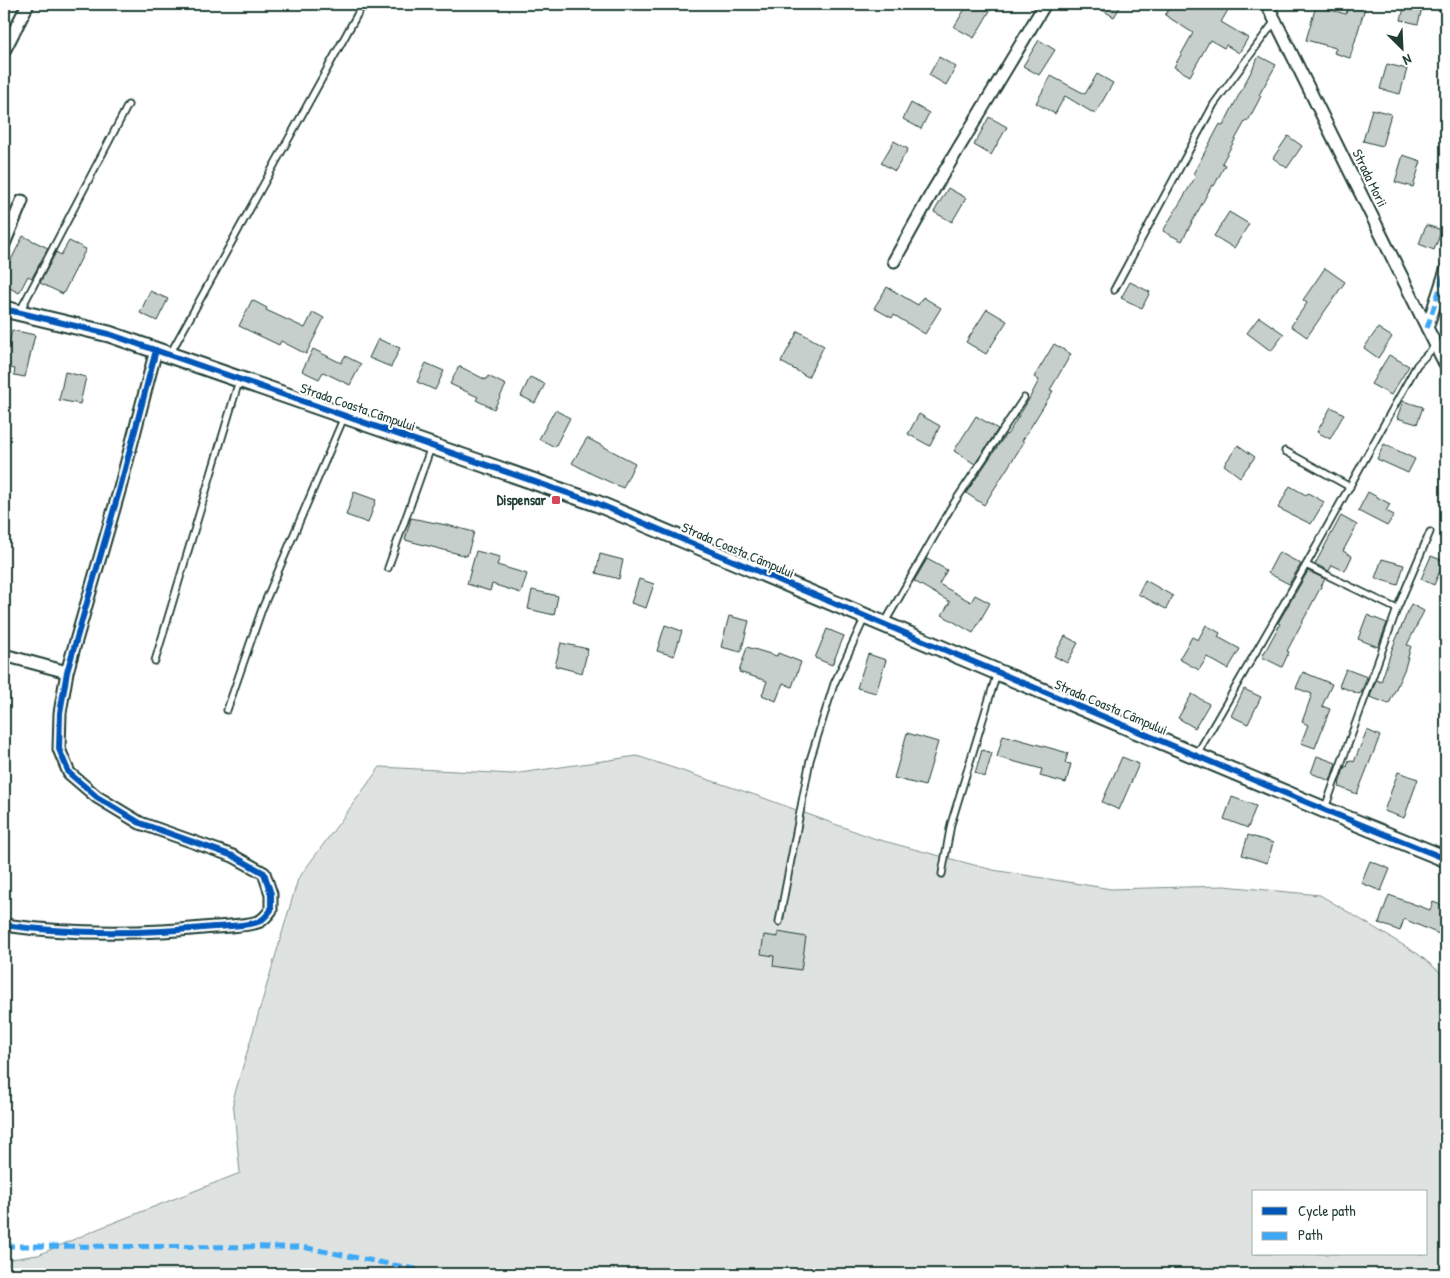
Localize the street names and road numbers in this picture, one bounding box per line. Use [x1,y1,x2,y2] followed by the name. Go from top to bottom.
[1348,146,1393,210] street label: Strada Morii
[298,378,418,436] street label: Strada Coasta Câmpului
[679,517,797,583] street label: Strada Coasta Câmpului
[1052,674,1170,740] street label: Strada Coasta Câmpului

